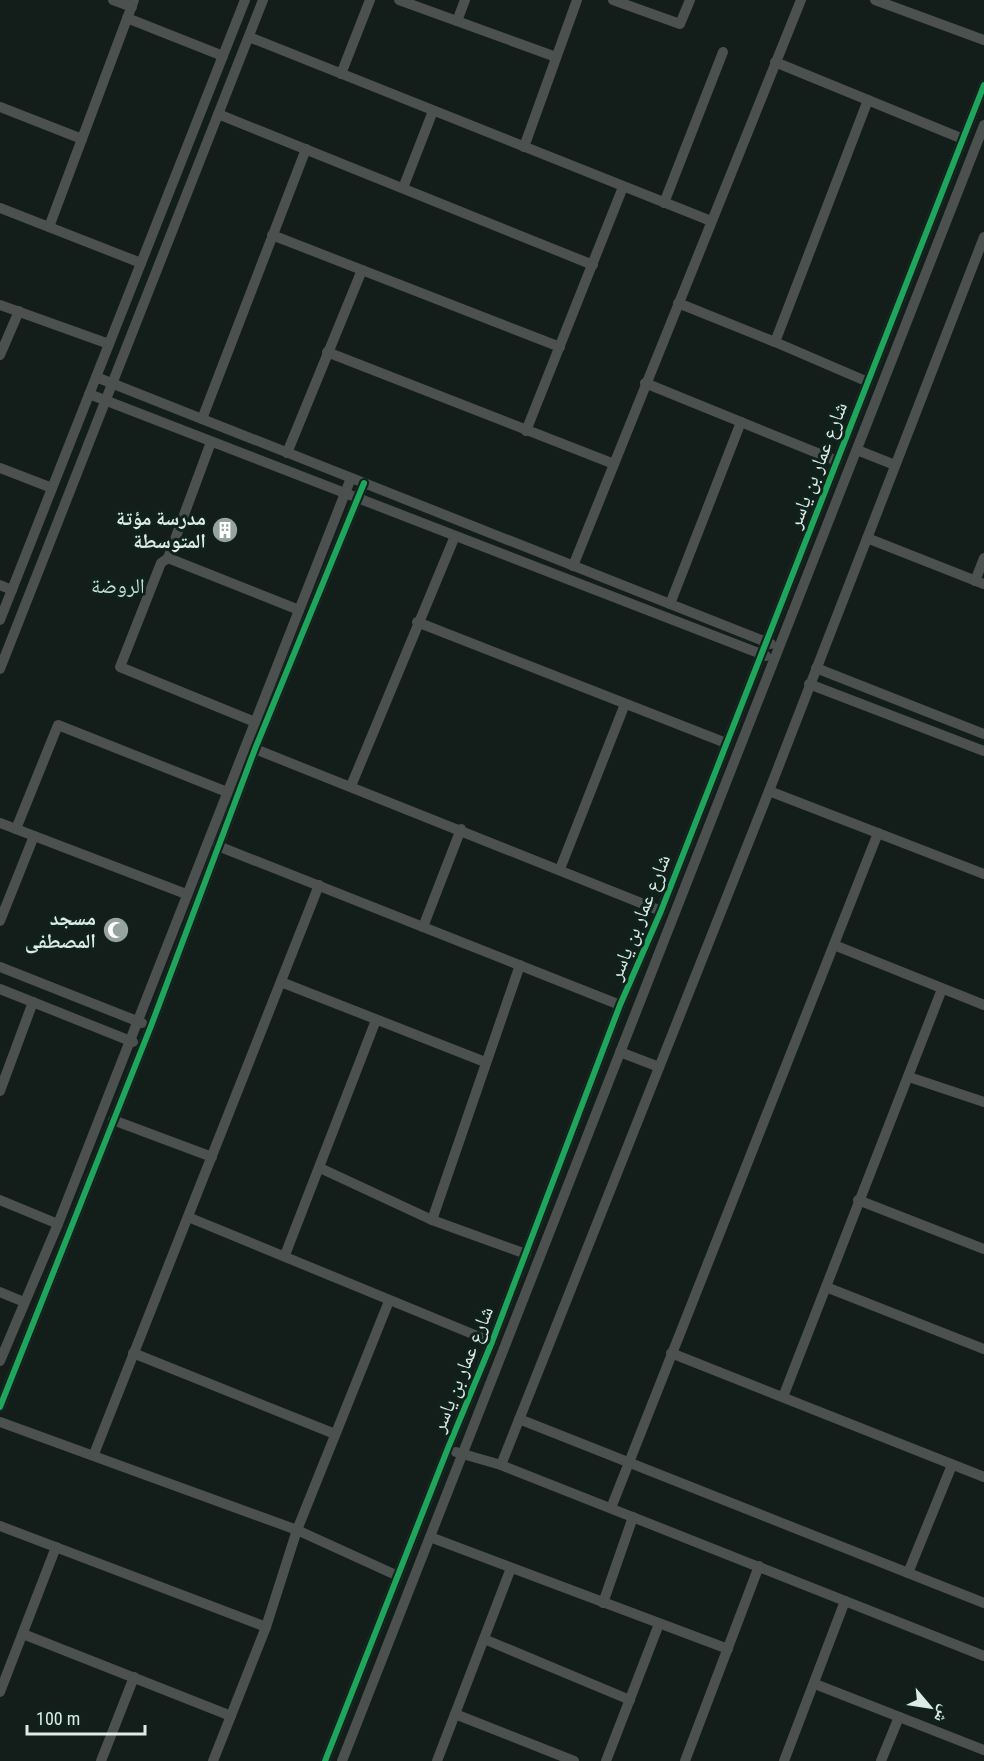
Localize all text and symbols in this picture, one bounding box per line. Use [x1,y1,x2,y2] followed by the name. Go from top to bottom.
[782,398,853,533] street label: شارع عمار بن ياسر
[116,506,206,553] place label: مدرسة مؤتة المتوسطة
[210,515,240,545] building icon: مدرسة مؤتة المتوسطة
[91,574,145,598] district label: الروضة
[603,851,676,985] street label: شارع عمار بن ياسر
[25,906,96,954] place label: مسجد المصطفى
[101,915,131,945] mosque icon: مسجد المصطفى
[426,1303,499,1437] street label: شارع عمار بن ياسر
[900,1677,960,1737] north arrow
[27,1698,146,1736] scale bar
[930,1702,955,1726] text: ش
[36,1708,80,1729] text: 100 m

